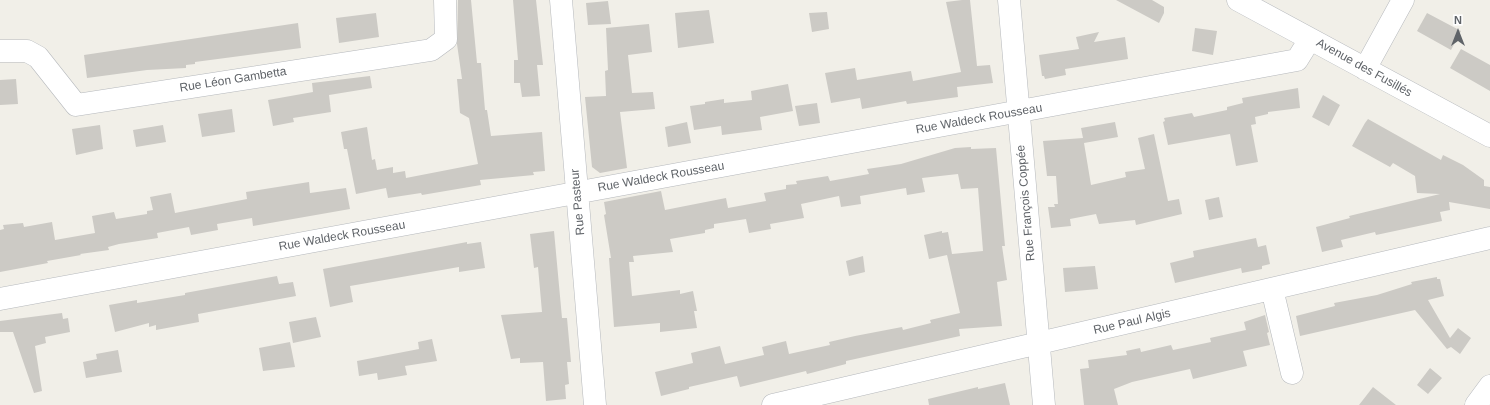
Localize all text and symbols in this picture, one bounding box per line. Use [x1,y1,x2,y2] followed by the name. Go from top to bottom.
[1438,12,1478,52] north arrow
[1454,14,1462,26] text: N
[1314,36,1414,100] street label: Avenue des Fusillés
[179,64,287,96] street label: Rue Léon Gambetta
[915,101,1043,137] street label: Rue Waldeck Rousseau
[1014,144,1038,262] street label: Rue François Coppée
[597,159,725,195] street label: Rue Waldeck Rousseau
[568,168,588,236] street label: Rue Pasteur
[278,218,406,254] street label: Rue Waldeck Rousseau
[1092,306,1172,338] street label: Rue Paul Algis

